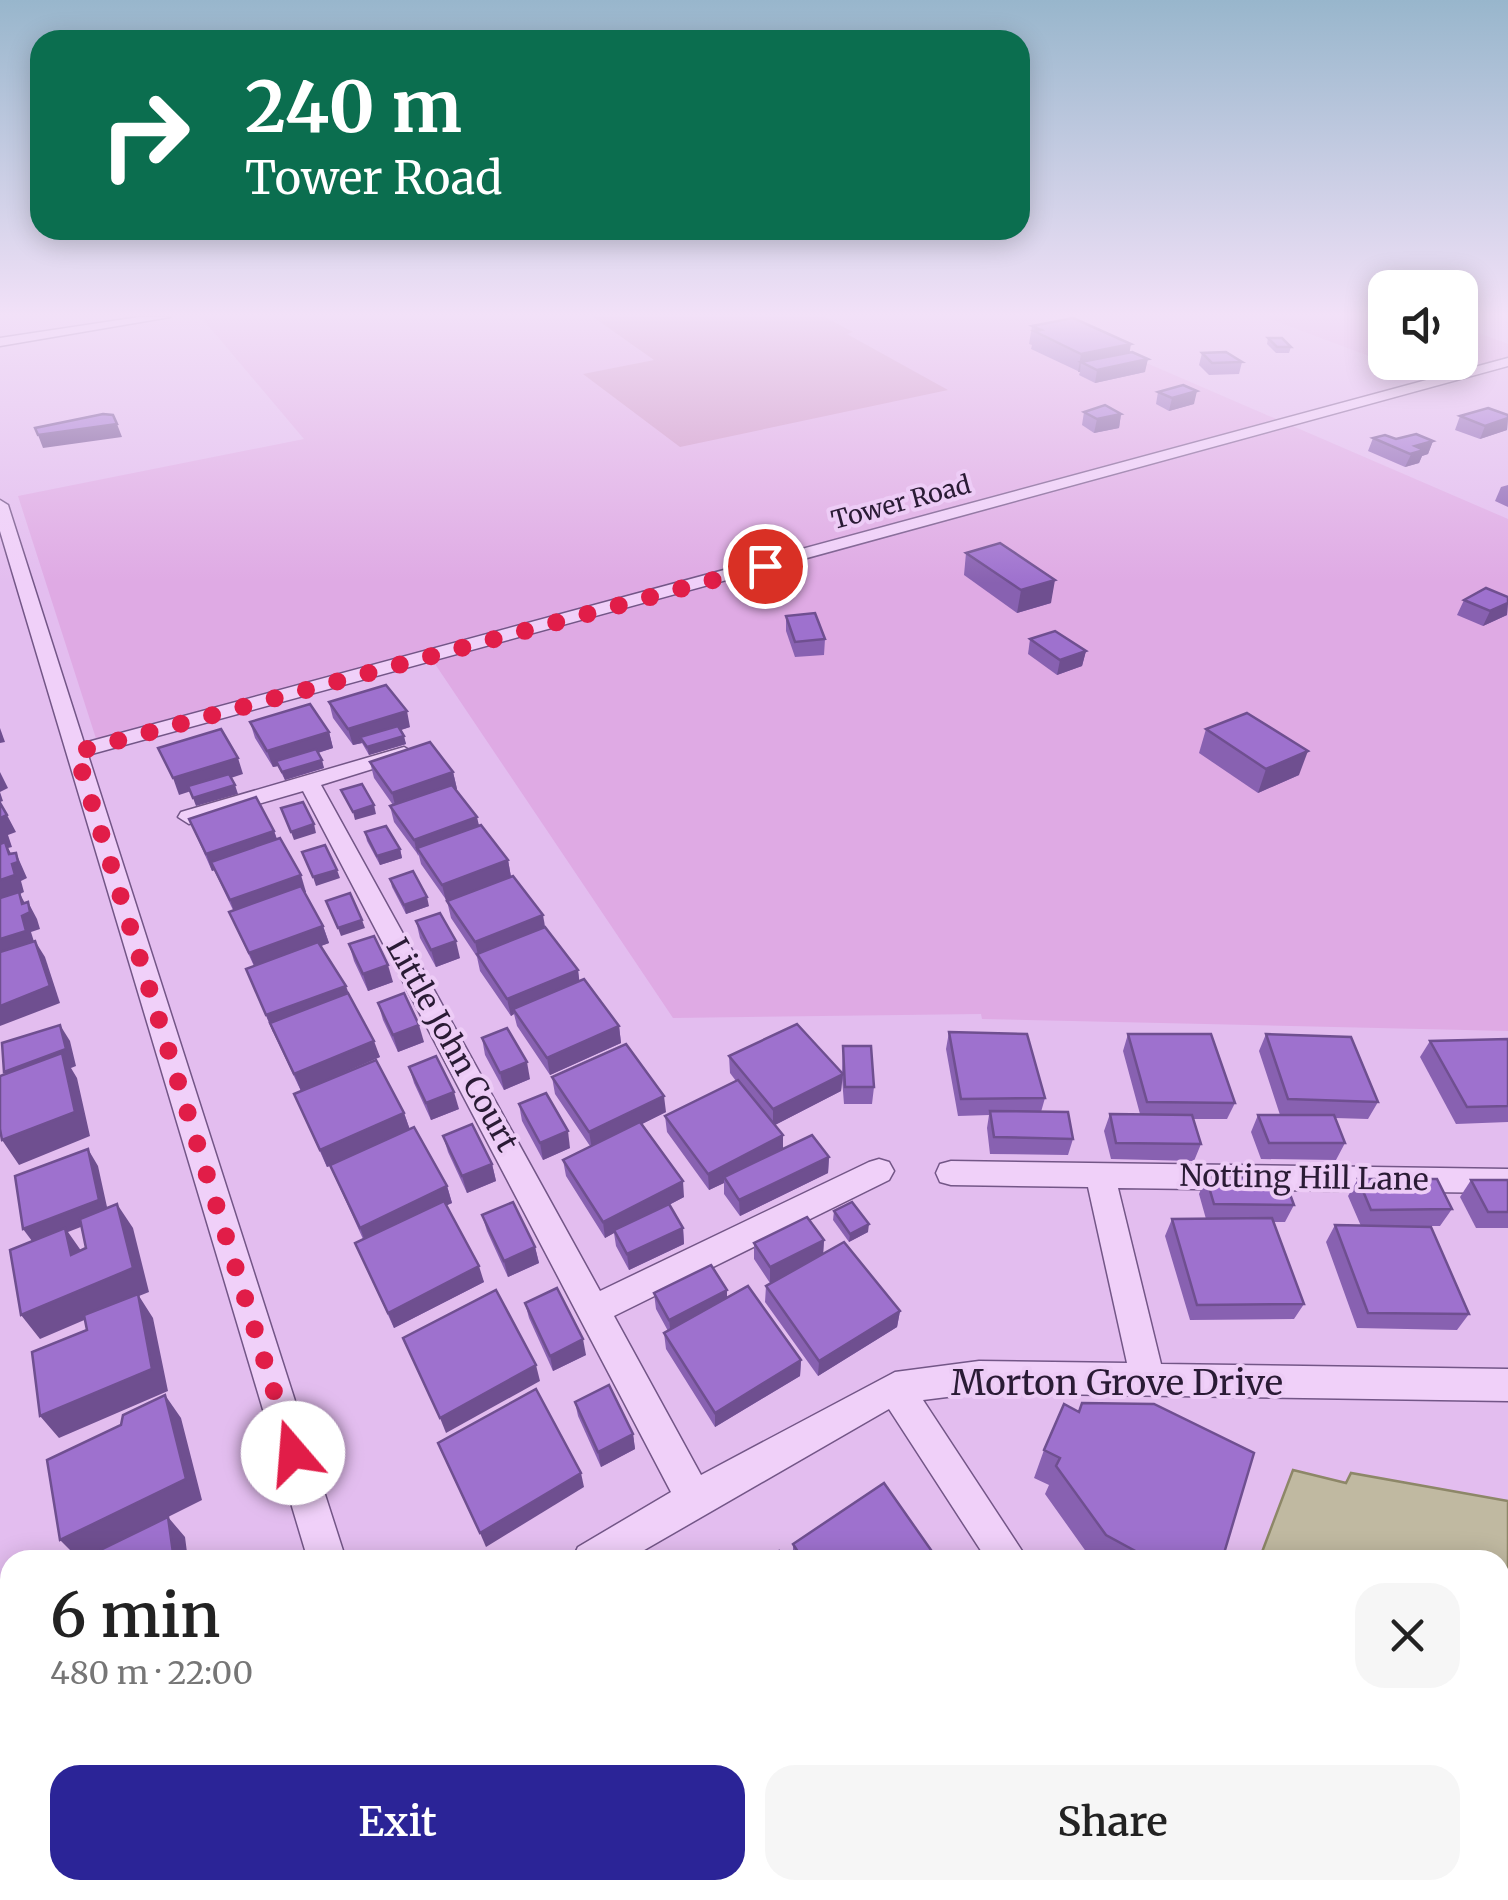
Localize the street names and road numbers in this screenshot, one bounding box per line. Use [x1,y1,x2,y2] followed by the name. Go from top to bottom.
[828,468,974,536] street label: Tower Road
[379,931,527,1158] street label: Little John Court
[1179,1156,1429,1198] street label: Notting Hill Lane
[951,1361,1283,1405] street label: Morton Grove Drive

